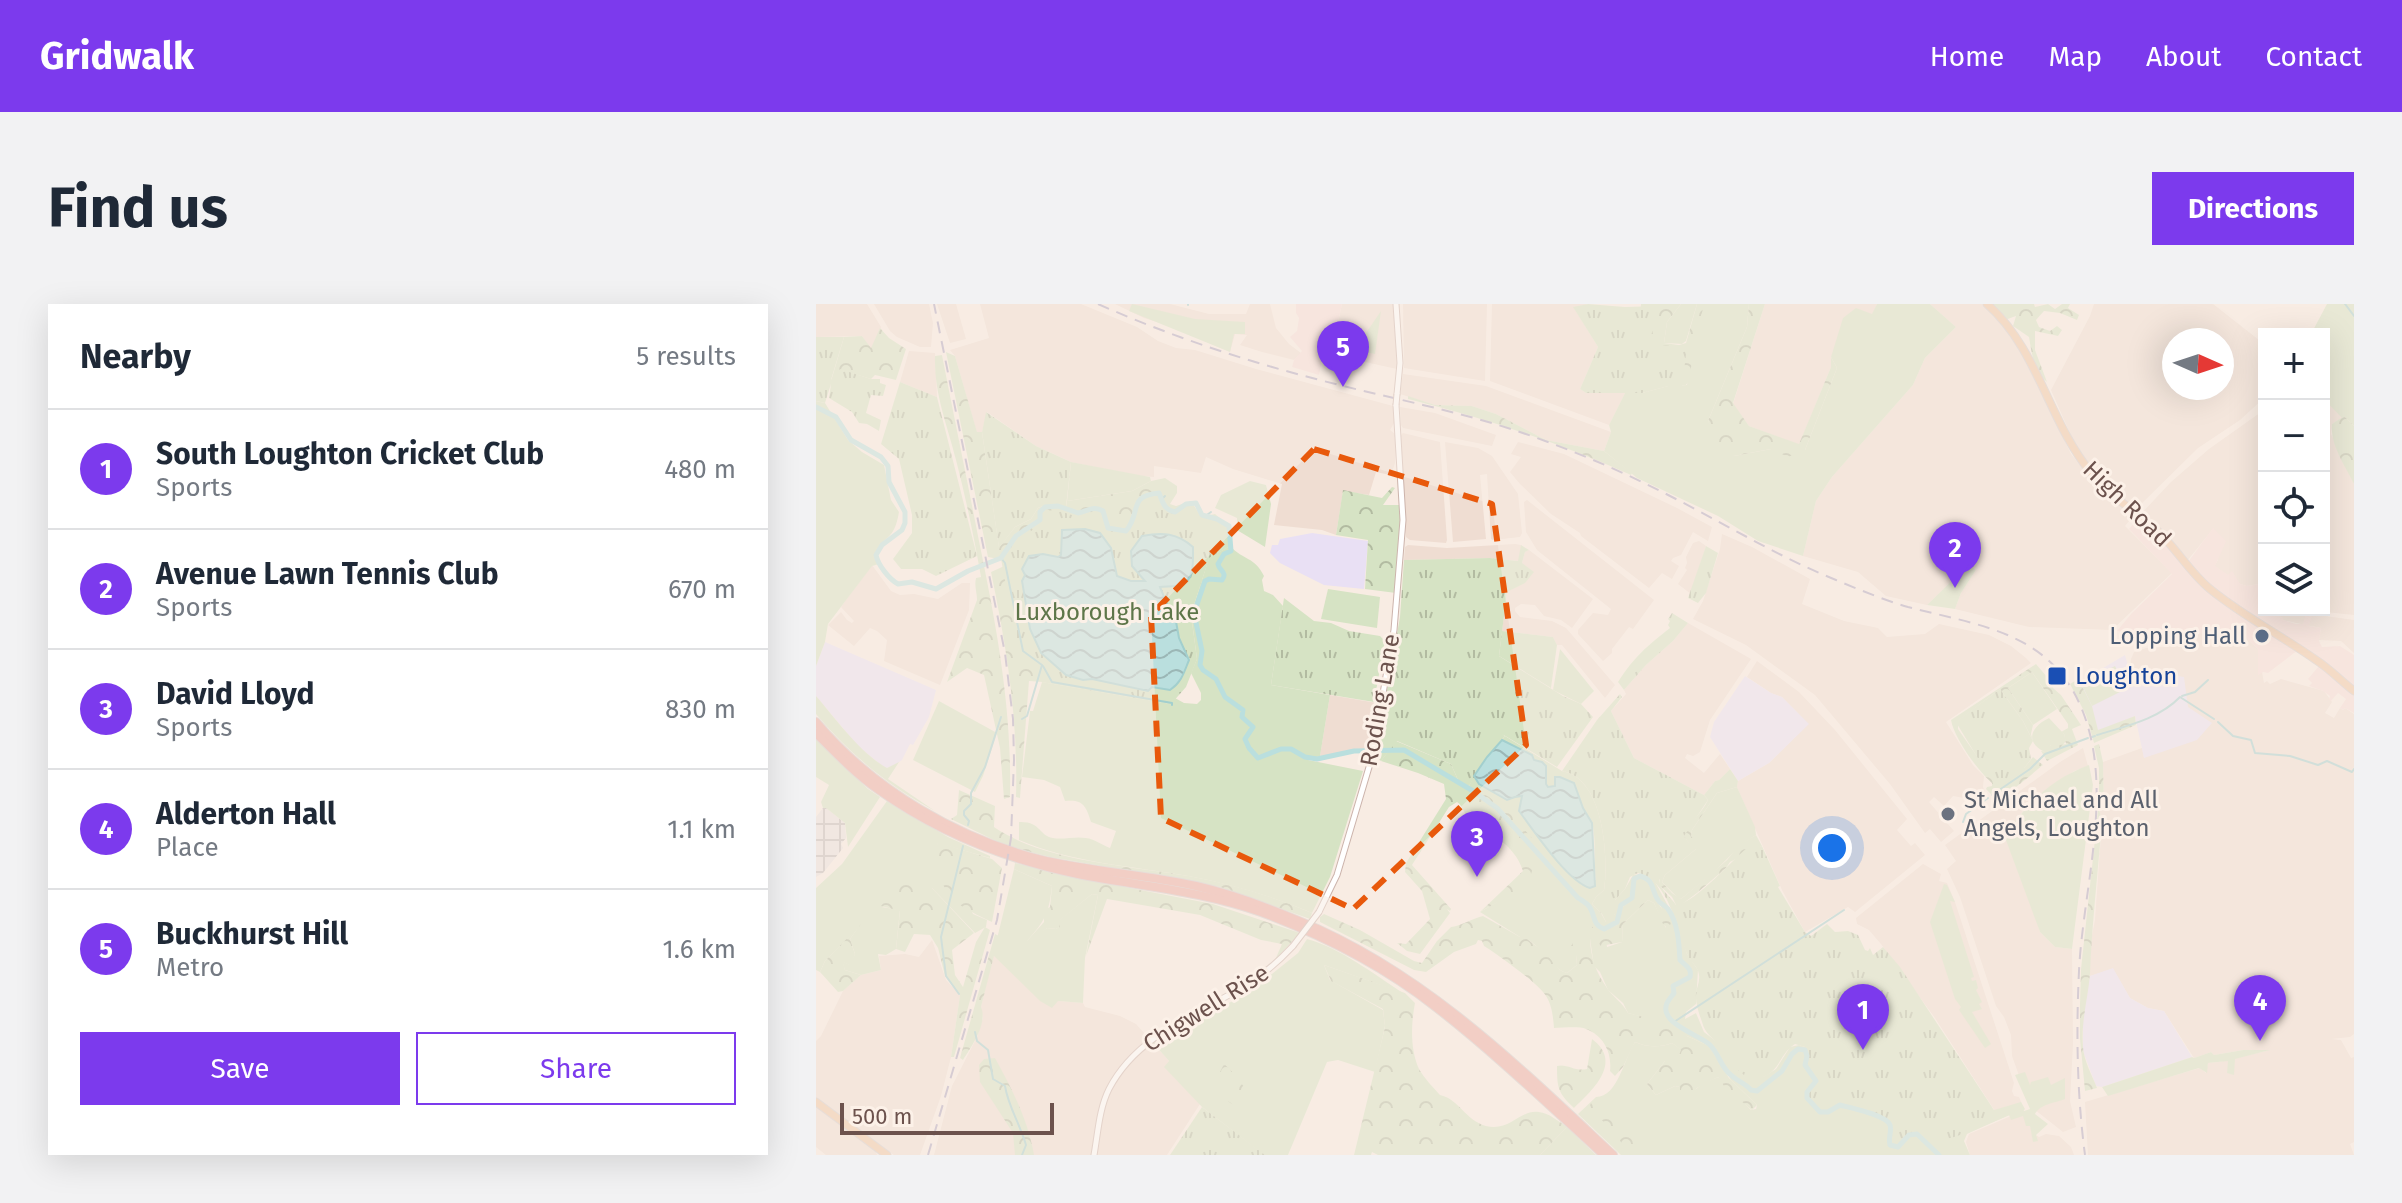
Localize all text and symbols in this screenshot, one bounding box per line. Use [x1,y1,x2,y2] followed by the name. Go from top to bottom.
[40,33,194,79] text: Gridwalk
[1930,40,2004,73] text: Home
[2048,40,2102,73] text: Map
[2146,40,2221,73] text: About
[2265,40,2362,73] text: Contact
[2152,172,2354,245] button: Directions
[48,175,228,242] text: Find us
[1317,321,1369,387] pin: 5
[2162,328,2234,400] north arrow
[2258,328,2330,616] map controls
[2258,328,2330,400] button: +
[80,336,191,377] text: Nearby
[636,341,736,372] text: 5 results
[2258,400,2330,472] button: −
[156,436,544,472] text: South Loughton Cricket Club
[100,454,112,485] text: 1
[664,454,736,485] text: 480 m
[2077,455,2177,553] street label: High Road
[156,472,232,503] text: Sports
[2258,472,2330,544] button: locate
[1929,522,1981,588] pin: 2
[2258,544,2330,616] button: layers
[156,556,499,592] text: Avenue Lawn Tennis Club
[99,574,113,605] text: 2
[668,574,736,605] text: 670 m
[156,592,232,623] text: Sports
[1015,598,1199,626] park label: Luxborough Lake
[2109,622,2246,650] place label: Lopping Hall
[2253,627,2271,645] marker: Lopping Hall
[1355,632,1405,768] street label: Roding Lane
[2075,662,2177,690] place label: Loughton
[2046,665,2068,687] marker: Loughton
[156,676,315,712] text: David Lloyd
[99,694,113,725] text: 3
[665,694,736,725] text: 830 m
[156,712,232,743] text: Sports
[1964,786,2158,842] place label: St Michael and All Angels, Loughton
[156,796,336,832] text: Alderton Hall
[1939,805,1957,823] marker: St Michael and All Angels, Loughton
[1451,811,1503,877] pin: 3
[99,814,113,845] text: 4
[667,814,736,845] text: 1.1 km
[1812,828,1852,868] your location
[156,832,219,863] text: Place
[156,916,348,952] text: Buckhurst Hill
[99,934,113,965] text: 5
[662,934,736,965] text: 1.6 km
[156,952,224,983] text: Metro
[1138,958,1274,1058] street label: Chigwell Rise
[2234,975,2286,1041] pin: 4
[1837,984,1889,1050] pin: 1
[80,1032,400,1105] button: Save
[416,1032,736,1105] button: Share
[840,1099,1054,1135] scale bar
[852,1103,912,1130] text: 500 m

